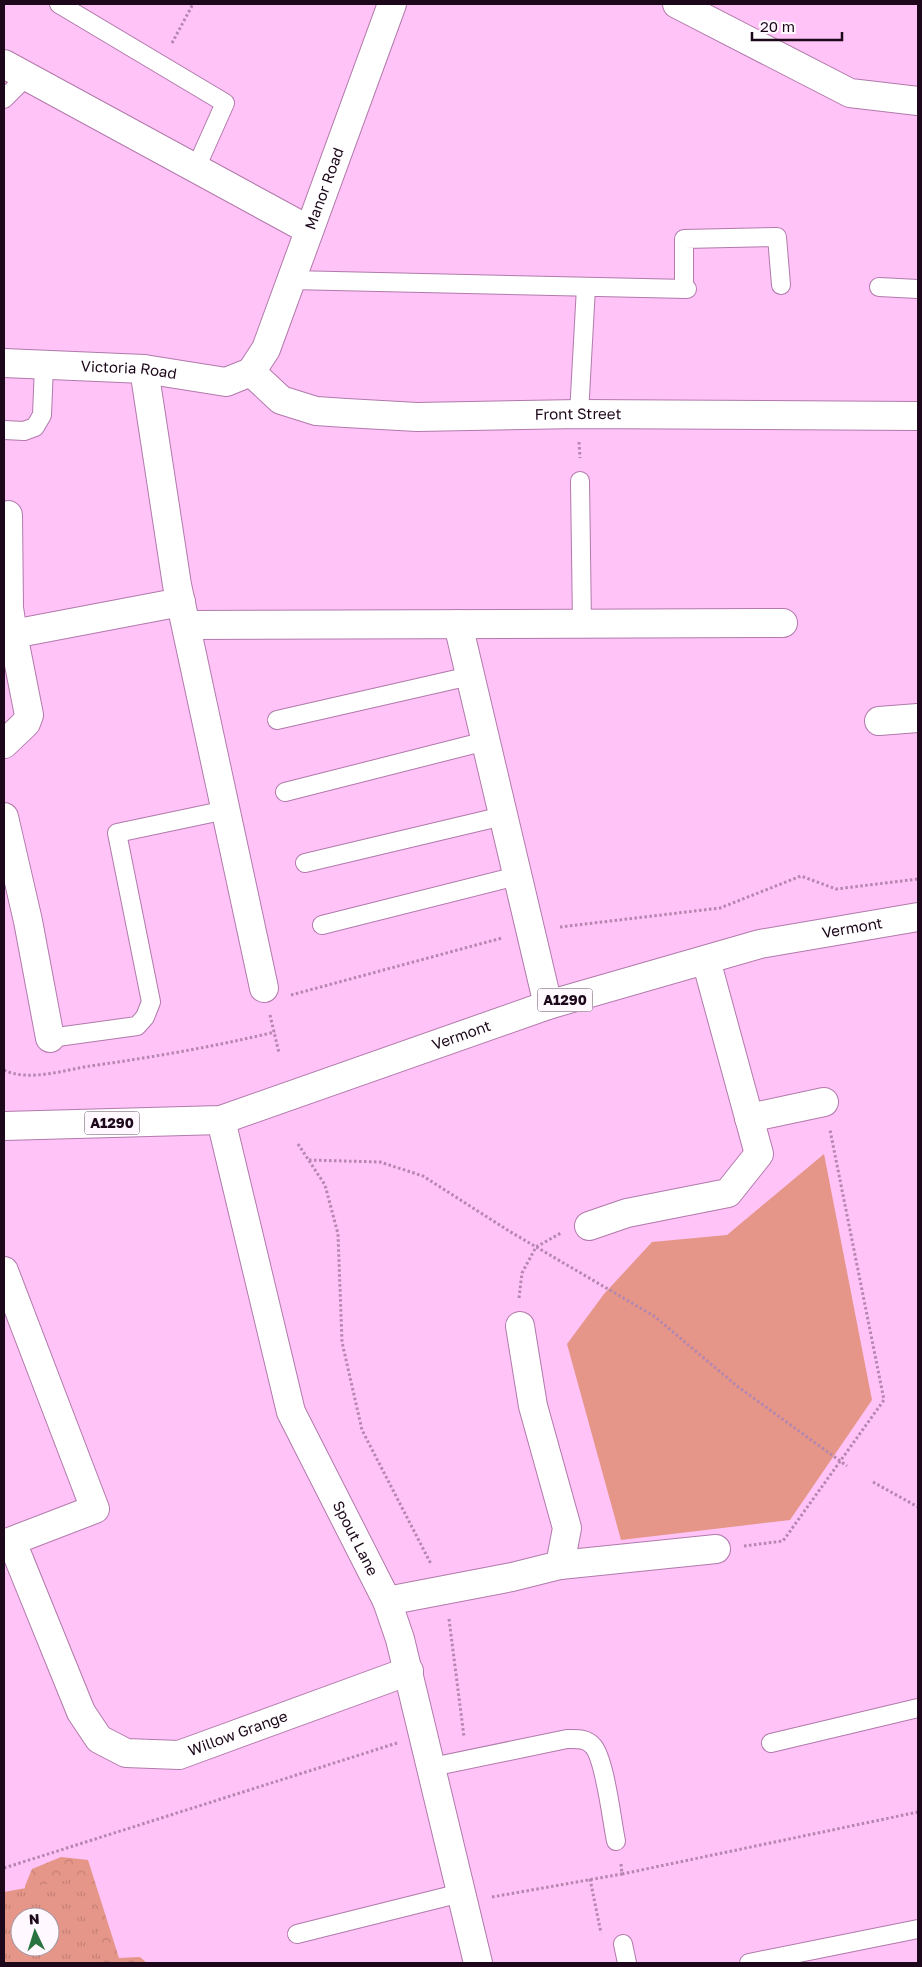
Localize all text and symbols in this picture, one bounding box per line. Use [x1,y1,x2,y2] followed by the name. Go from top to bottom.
[752,10,842,42] scale bar
[760,17,795,35] text: 20 m
[300,145,347,232] street label: Manor Road
[80,356,178,382] street label: Victoria Road
[534,404,622,423] street label: Front Street
[821,913,884,941] street label: Vermont
[538,988,592,1012] road number: A1290
[429,1016,493,1053] street label: Vermont
[84,1112,140,1134] road number: A1290
[330,1497,383,1579] street label: Spout Lane
[185,1706,290,1759] street label: Willow Grange
[10,1907,60,1957] north arrow
[28,1910,40,1927] text: N

